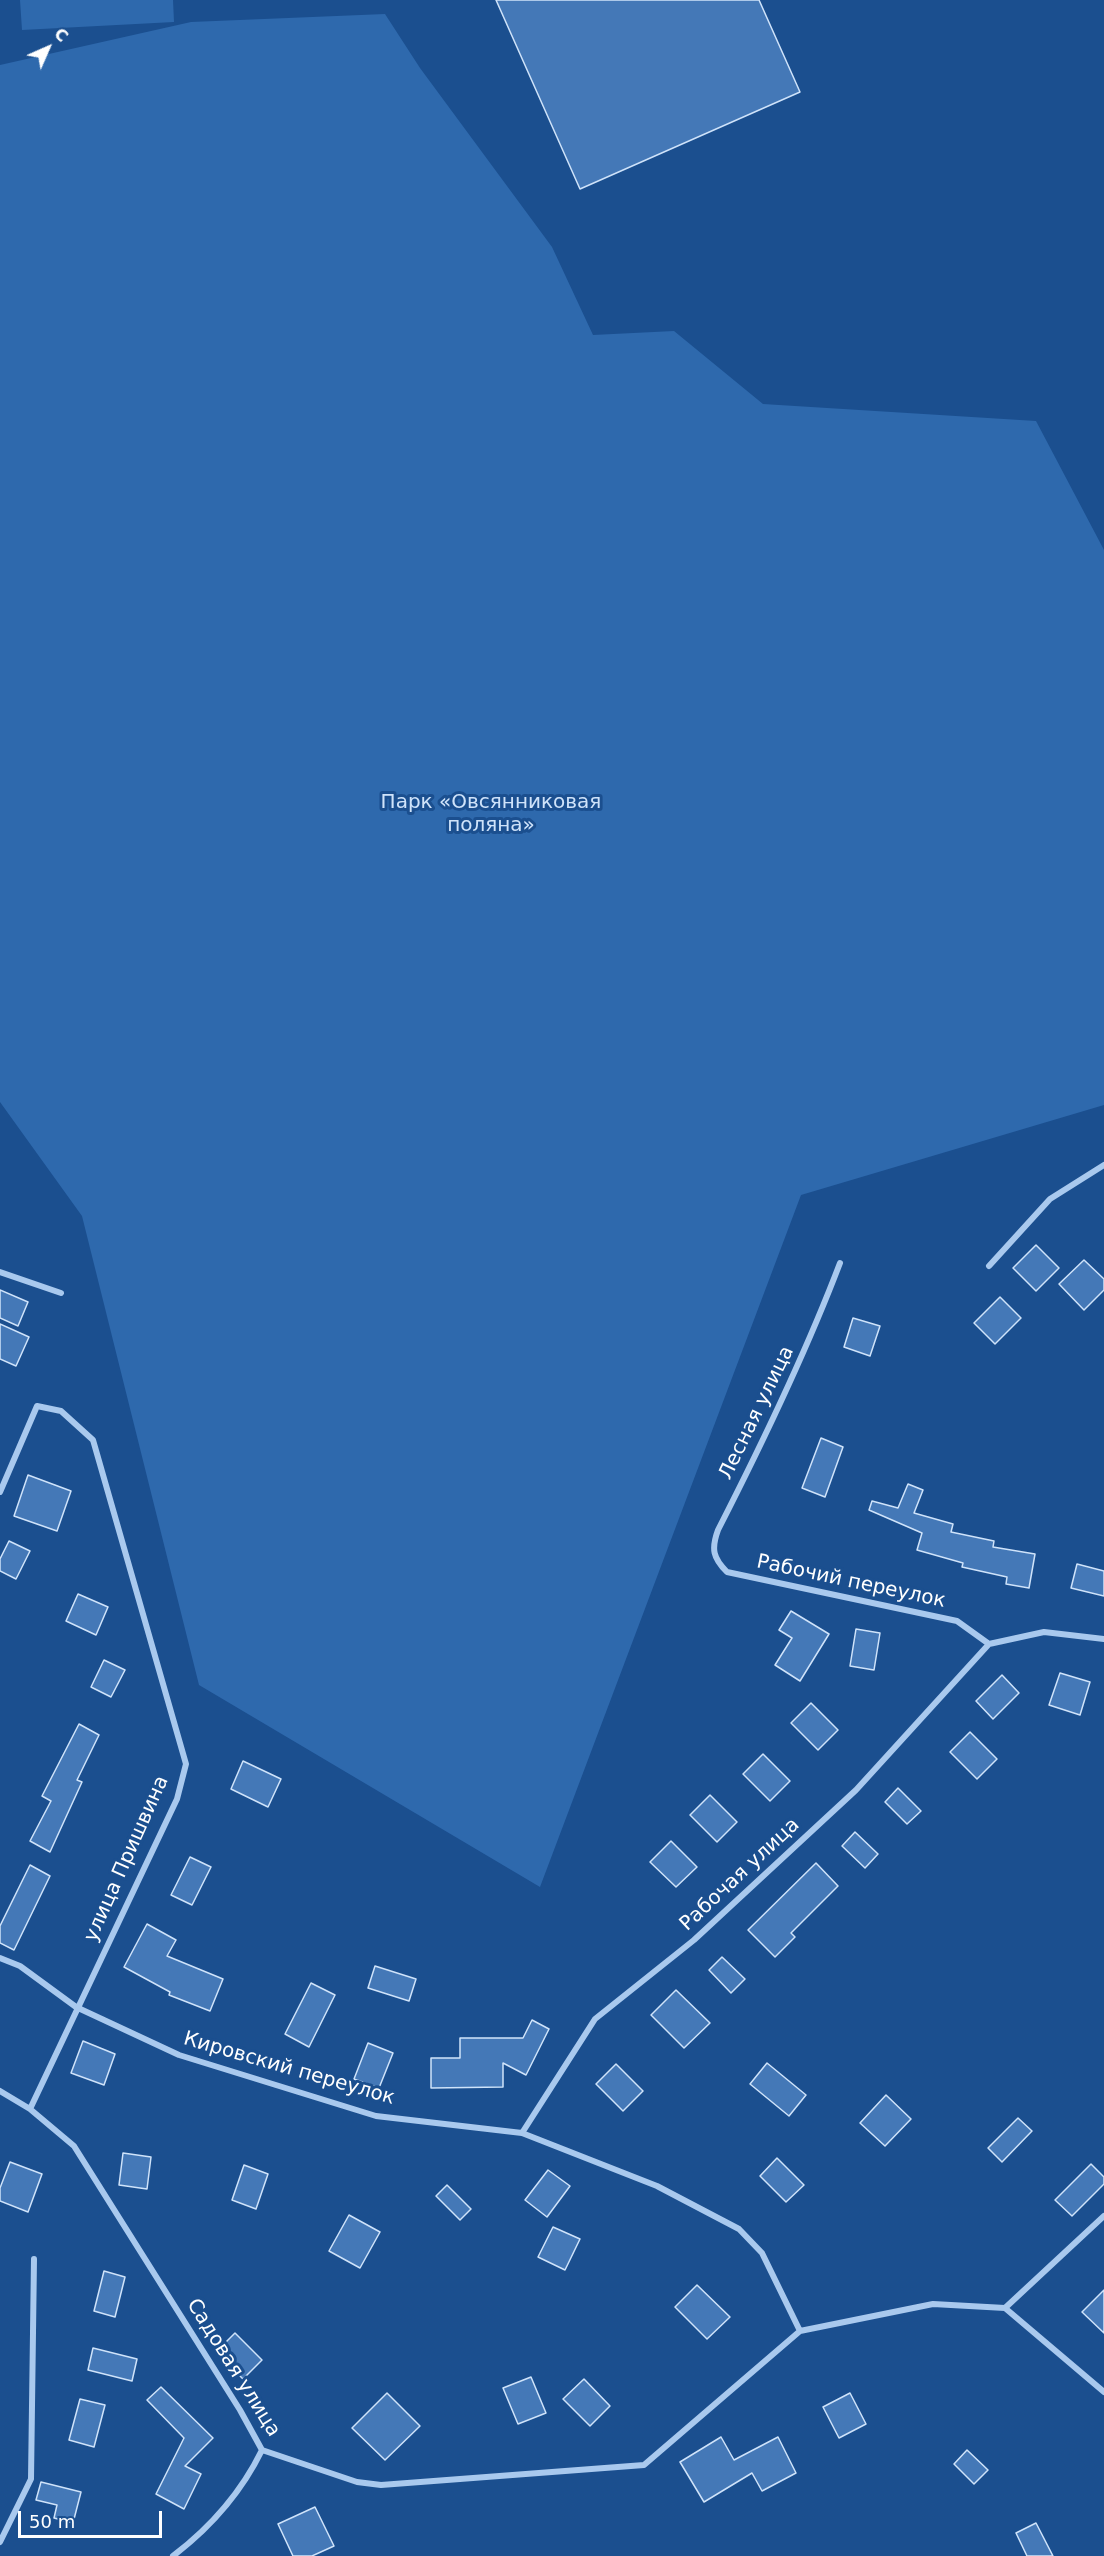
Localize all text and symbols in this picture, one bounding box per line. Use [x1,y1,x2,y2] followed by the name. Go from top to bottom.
[18,18,78,78] north arrow
[50,24,72,46] text: С
[381,791,601,838] park label: Парк «Овсянниковая поляна»
[714,1342,800,1484] street label: Лесная улица
[754,1550,948,1614] street label: Рабочий переулок
[80,1772,174,1946] street label: улица Пришвина
[675,1813,805,1937] street label: Рабочая улица
[181,2027,397,2111] street label: Кировский переулок
[181,2295,285,2441] street label: Садовая улица
[21,2499,165,2537] scale bar
[29,2511,75,2532] text: 50 m

